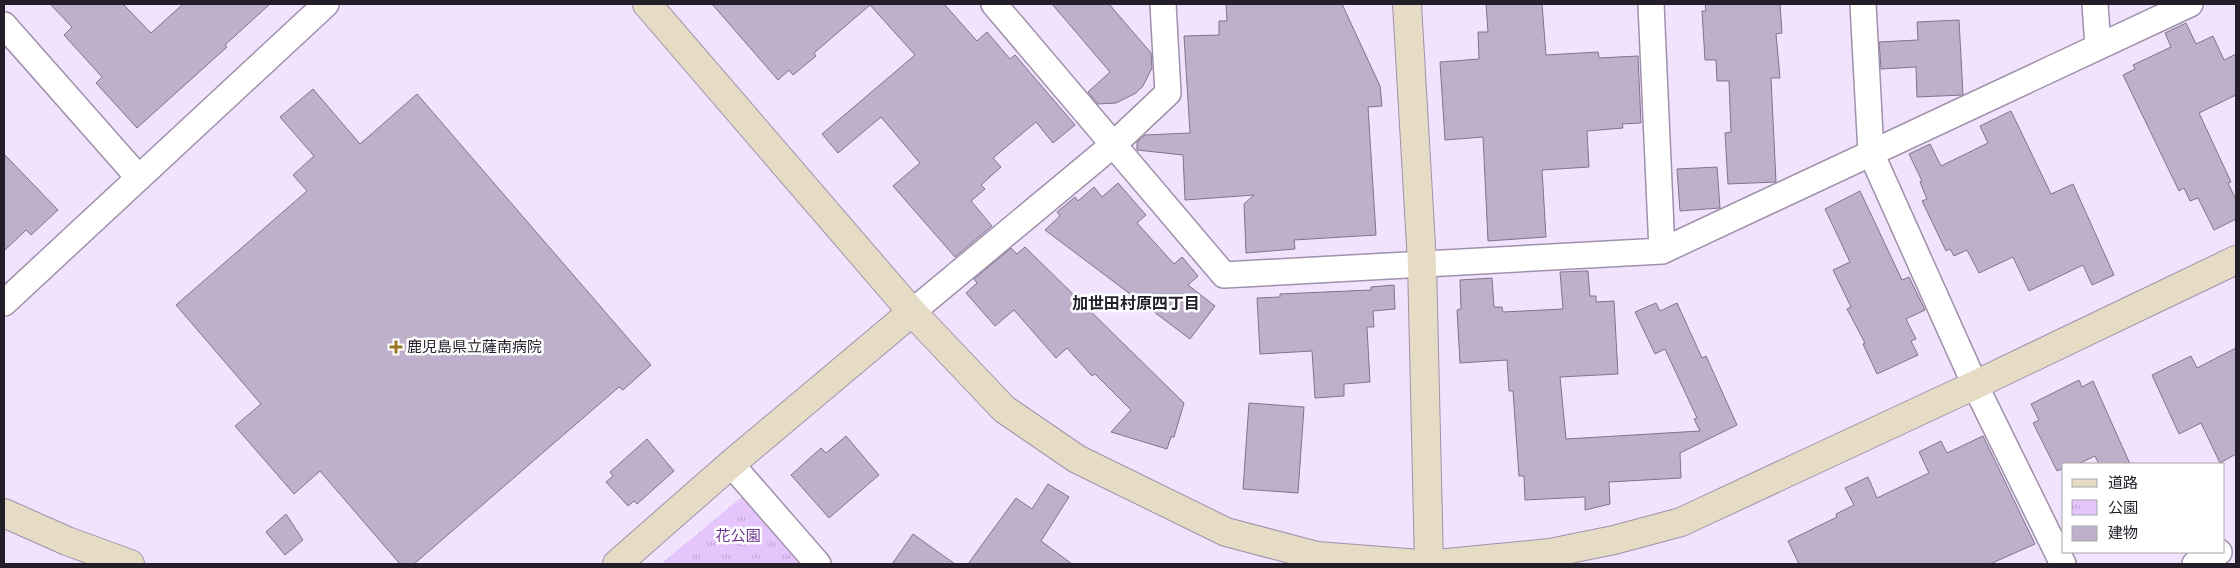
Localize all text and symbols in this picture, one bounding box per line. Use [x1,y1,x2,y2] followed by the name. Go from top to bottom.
[1072,294,1200,313] district label: 加世田村原四丁目
[407,338,542,356] place label: 鹿児島県立薩南病院
[389,340,403,354] marker: 鹿児島県立薩南病院
[2062,463,2225,553] legend
[2108,474,2138,492] text: 道路
[2108,499,2138,517] text: 公園
[2108,524,2138,542] text: 建物
[715,527,761,545] park label: 花公園

